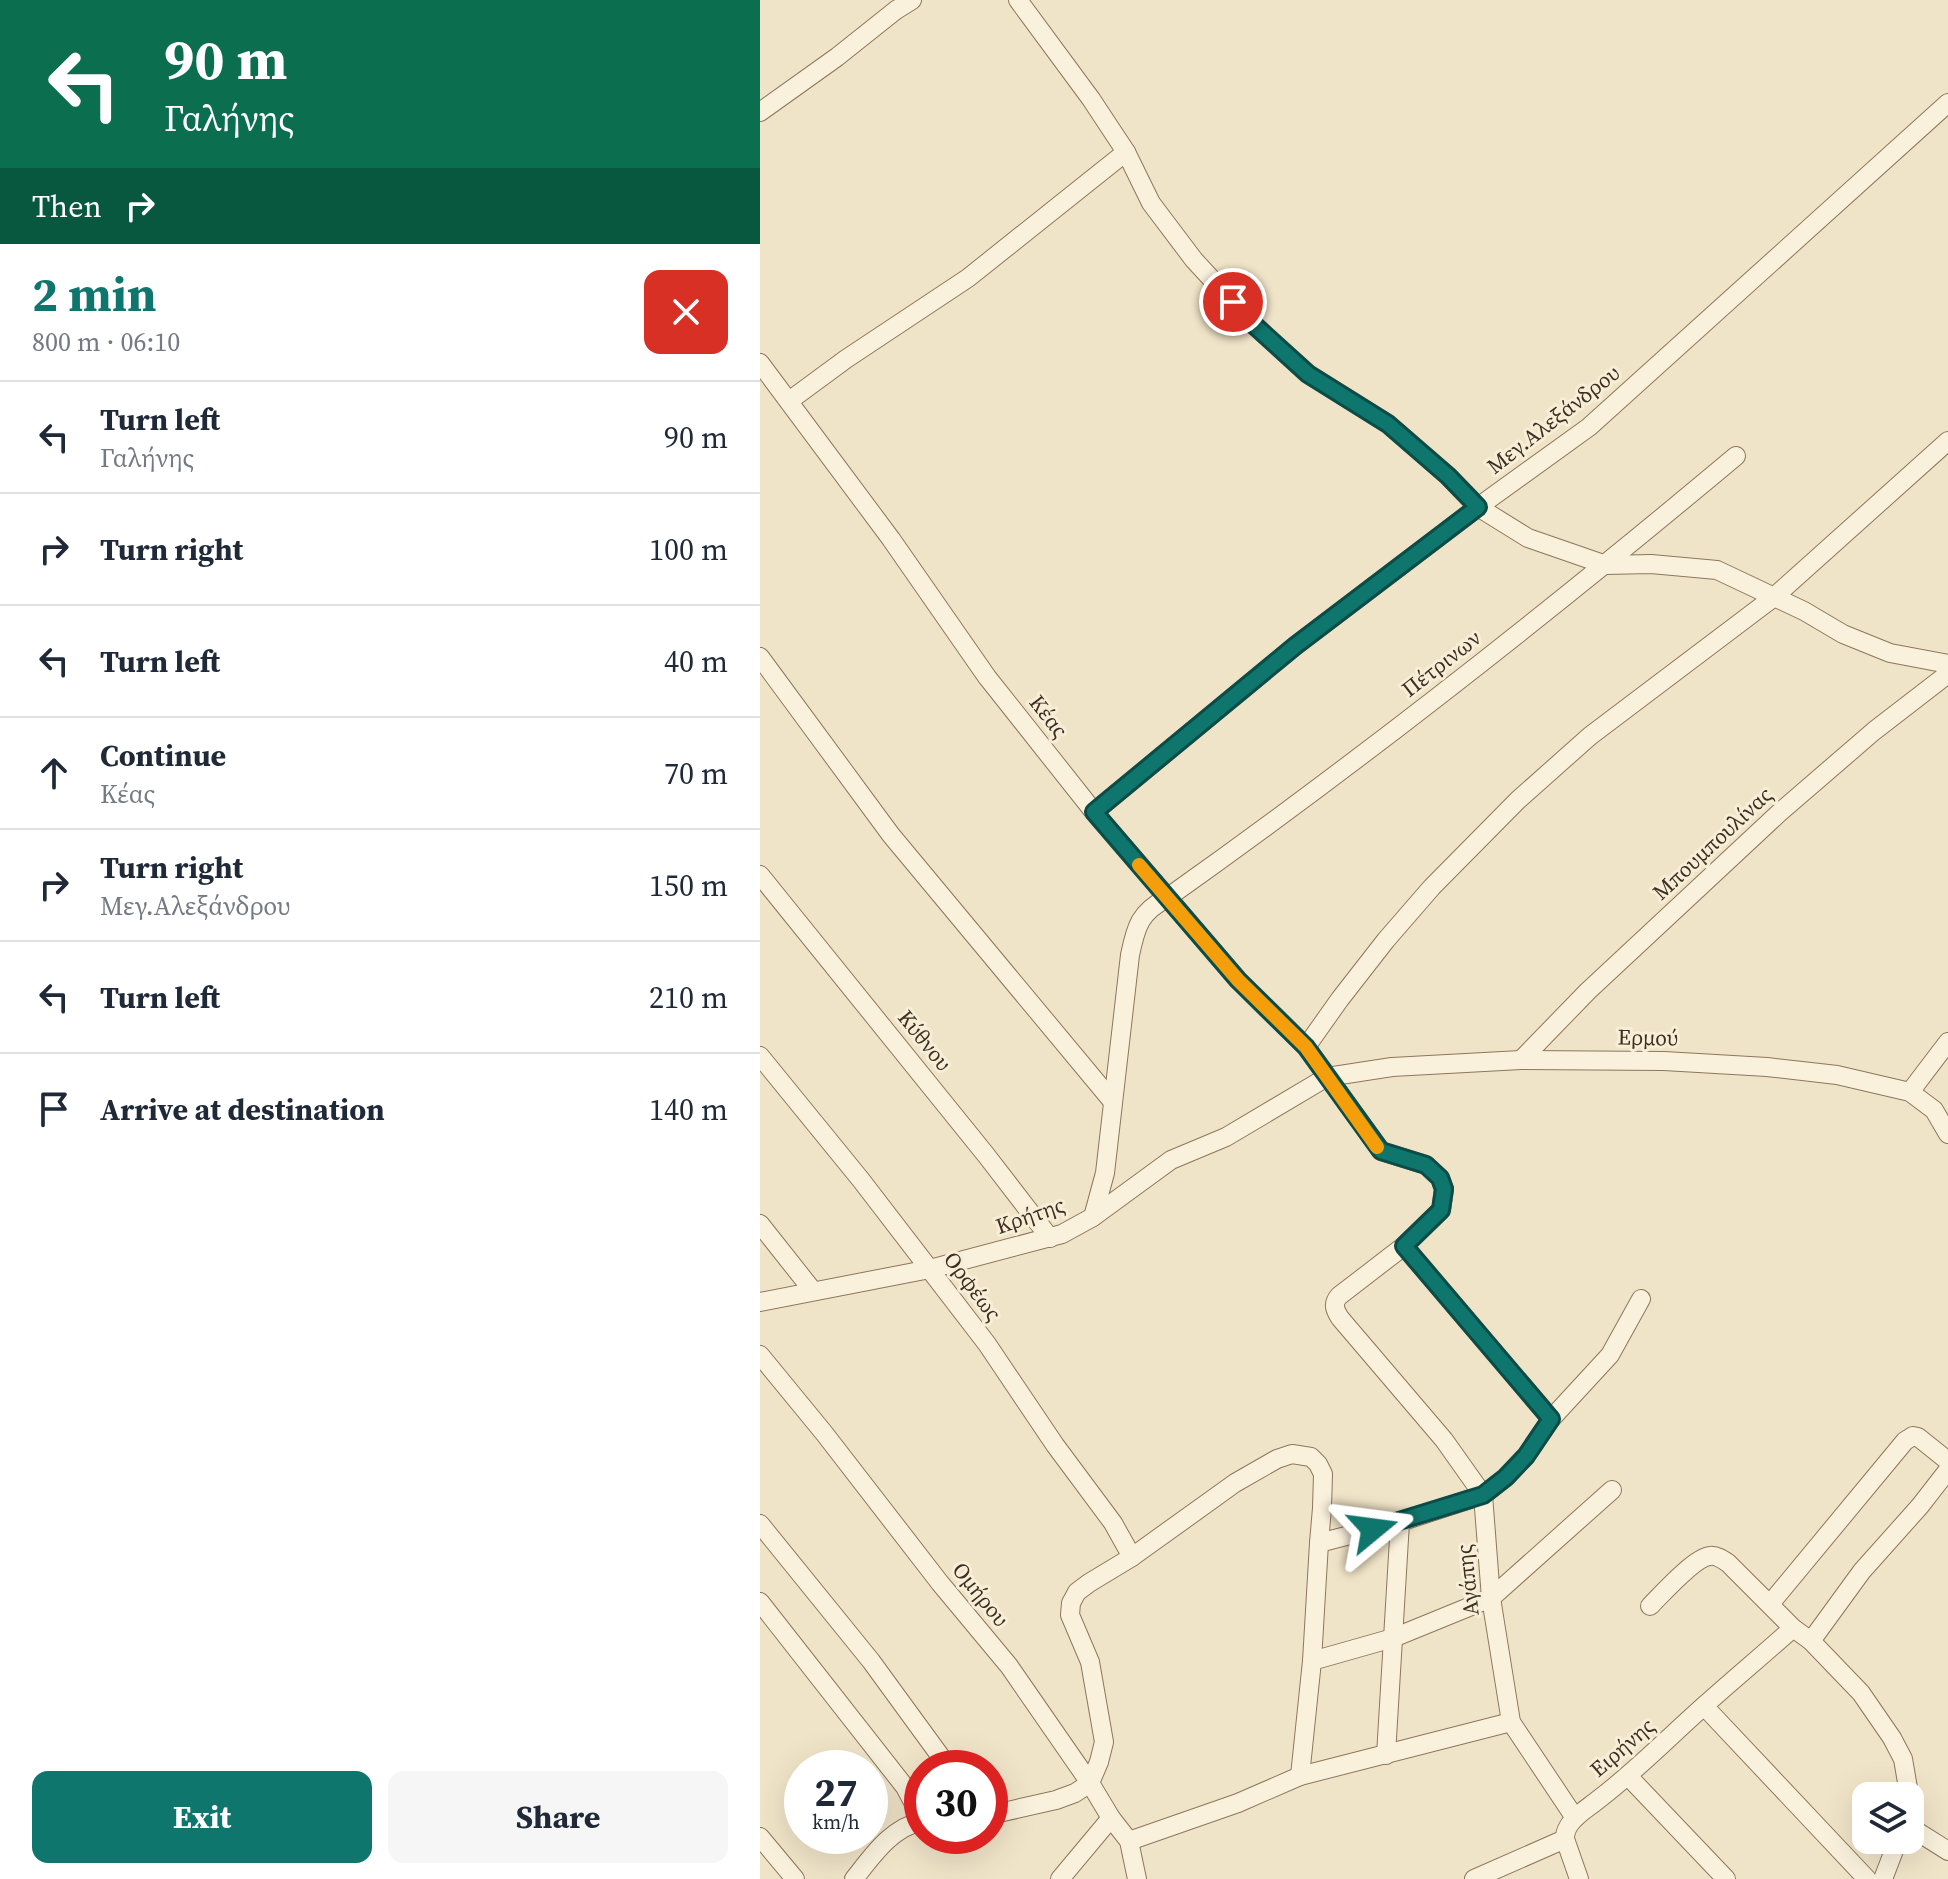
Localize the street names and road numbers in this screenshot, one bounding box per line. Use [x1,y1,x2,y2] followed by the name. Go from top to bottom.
[1480,358,1626,480] street label: Μεγ.Αλεξάνδρου
[1395,622,1487,703] street label: Πέτρινων
[1023,688,1075,744] street label: Κέας
[1646,780,1778,906] street label: Μπουμπουλίνας
[891,1003,959,1077] street label: Κύθνου
[1617,1021,1679,1053] street label: Ερμού
[991,1189,1069,1241] street label: Κρήτης
[937,1245,1009,1327] street label: Ορφέως
[1448,1543,1486,1617] street label: Αγάπης
[946,1555,1016,1633] street label: Ομήρου
[1583,1711,1661,1783] street label: Ειρήνης

